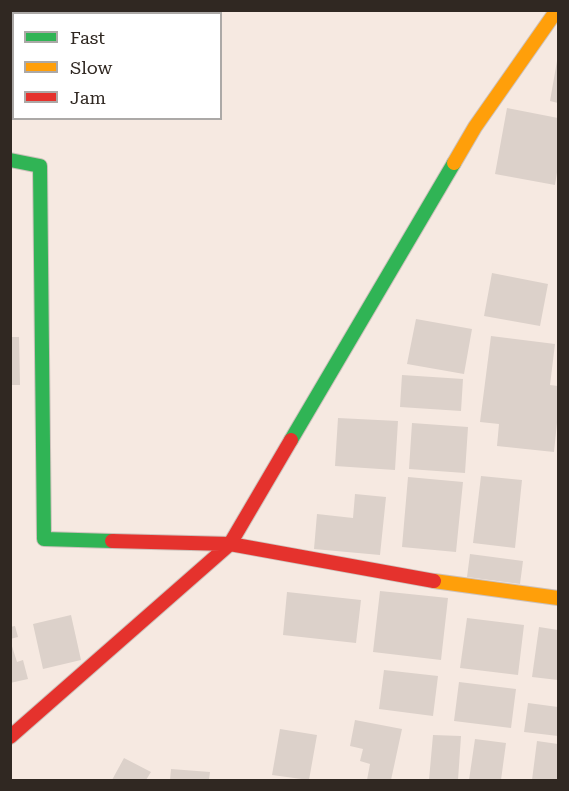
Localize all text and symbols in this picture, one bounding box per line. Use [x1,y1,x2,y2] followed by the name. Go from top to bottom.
[12,12,222,120] legend
[70,27,105,48] text: Fast
[70,57,112,78] text: Slow
[70,87,106,108] text: Jam

